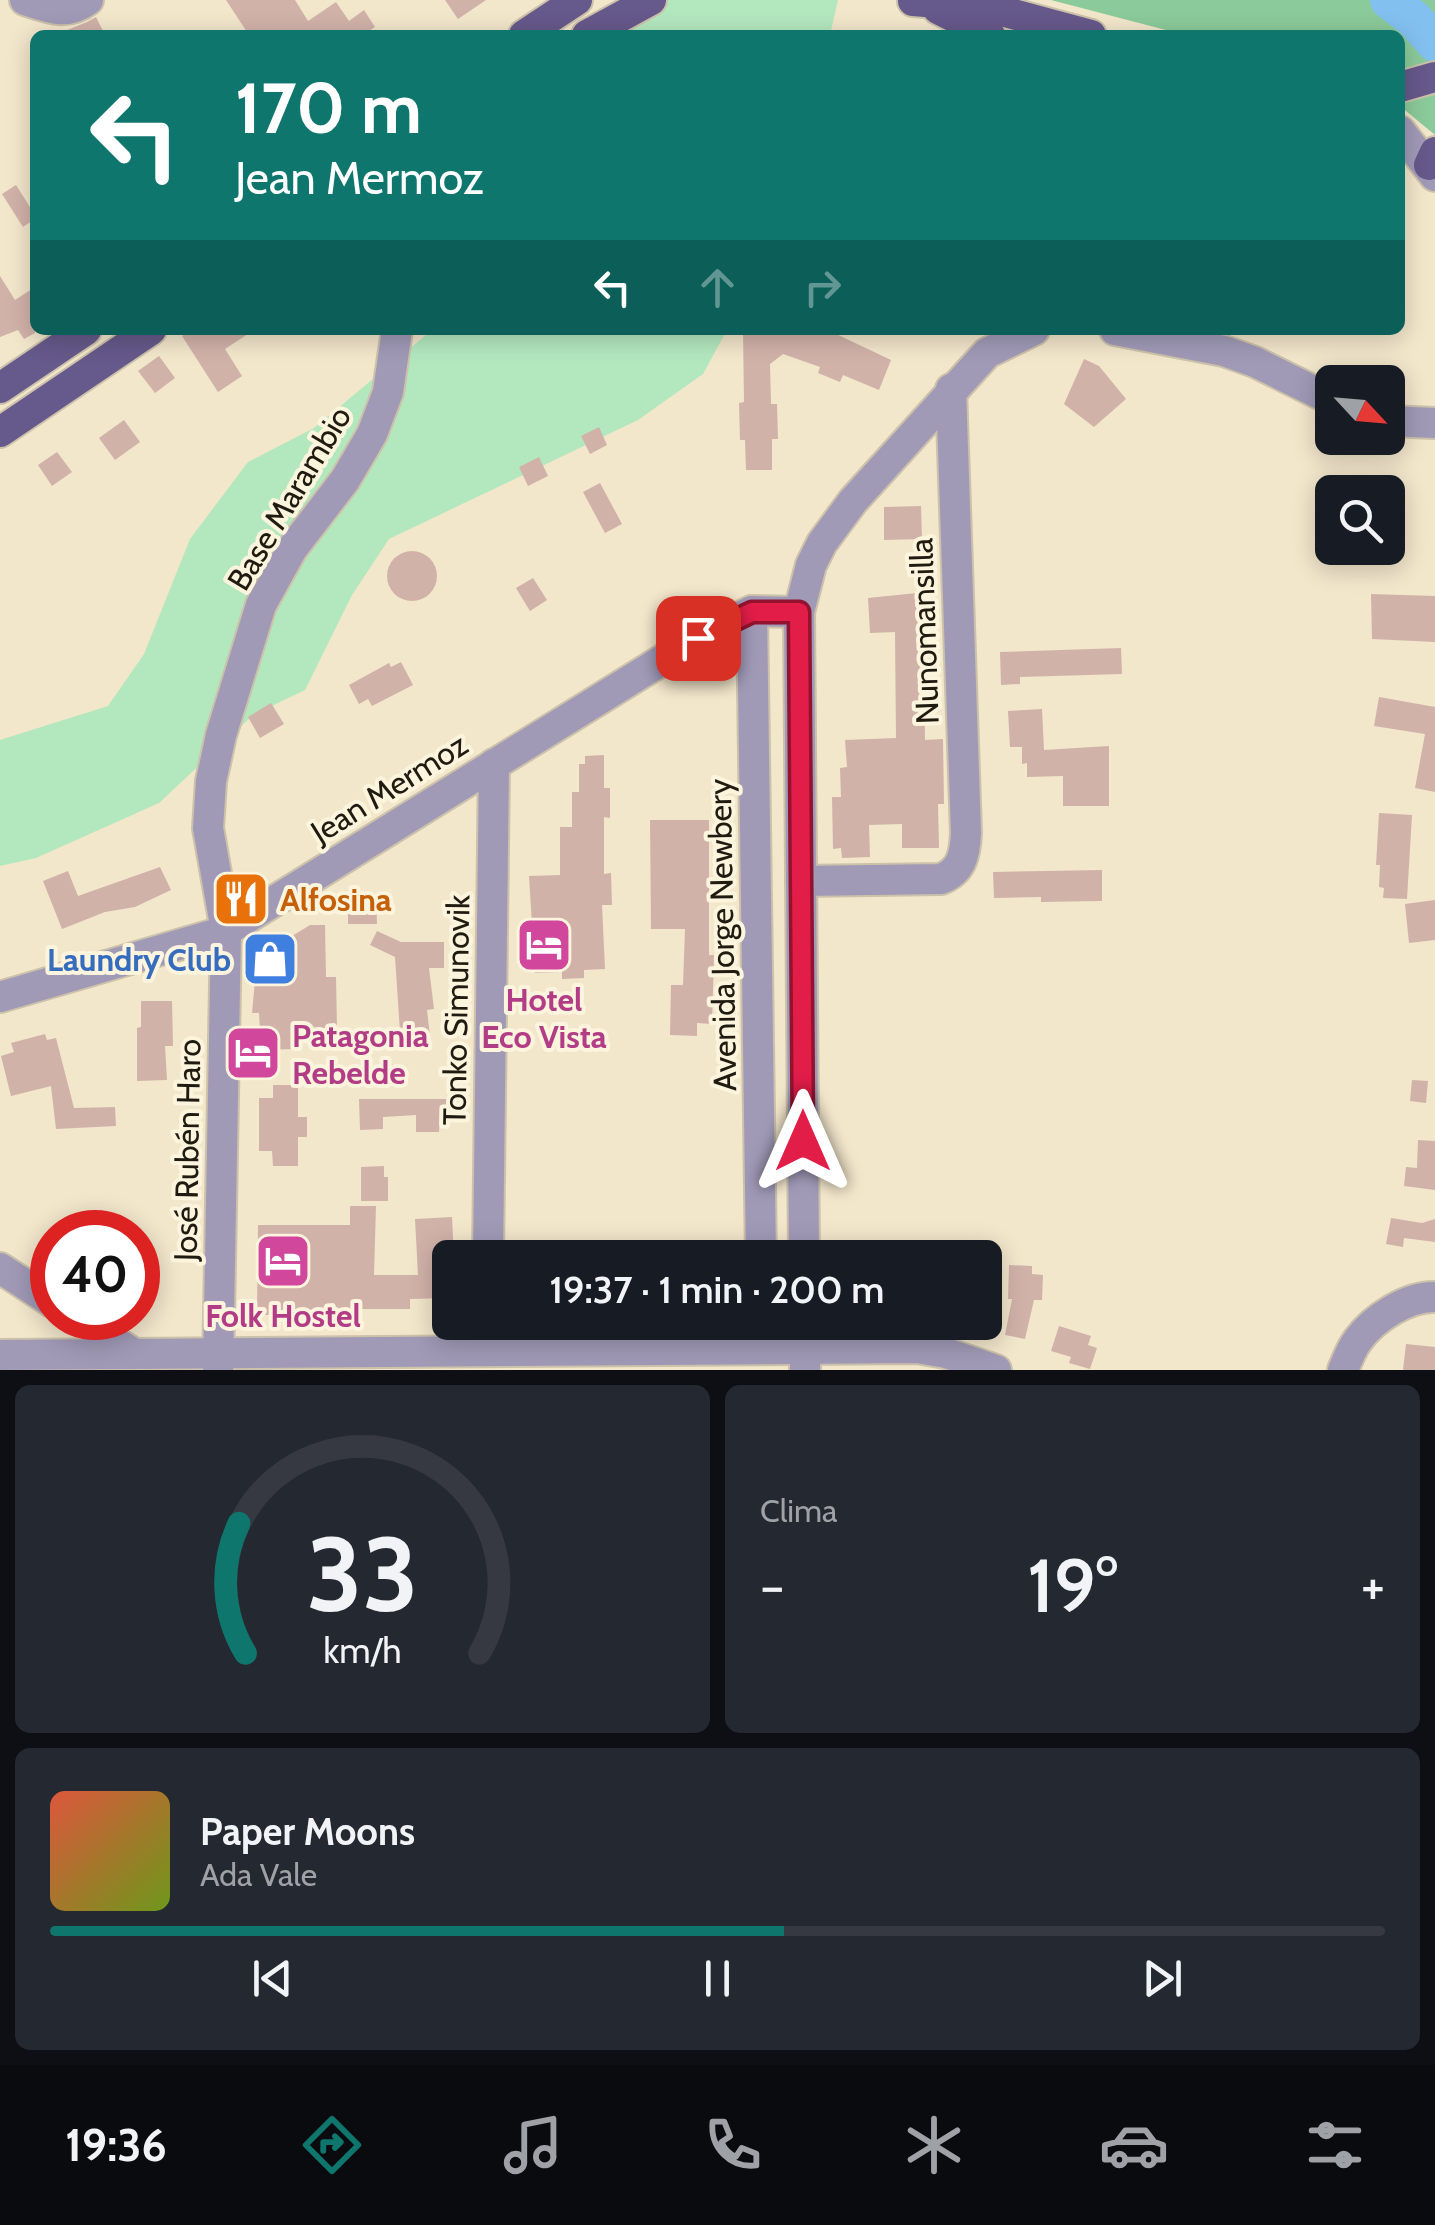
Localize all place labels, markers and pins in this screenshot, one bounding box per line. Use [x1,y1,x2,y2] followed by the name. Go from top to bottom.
[656,596,741,681] pin
[211,869,271,929] restaurant icon: Alfosina
[280,880,392,919] place label: Alfosina
[514,915,574,975] hotel icon: Hotel Eco Vista
[240,929,300,989] shop icon: Laundry Club
[47,940,231,979] place label: Laundry Club
[481,980,607,1056] place label: Hotel Eco Vista
[292,1016,429,1092] place label: Patagonia Rebelde
[223,1023,283,1083] hotel icon: Patagonia Rebelde
[253,1231,313,1291] hotel icon: Folk Hostel
[205,1296,361,1335] place label: Folk Hostel

